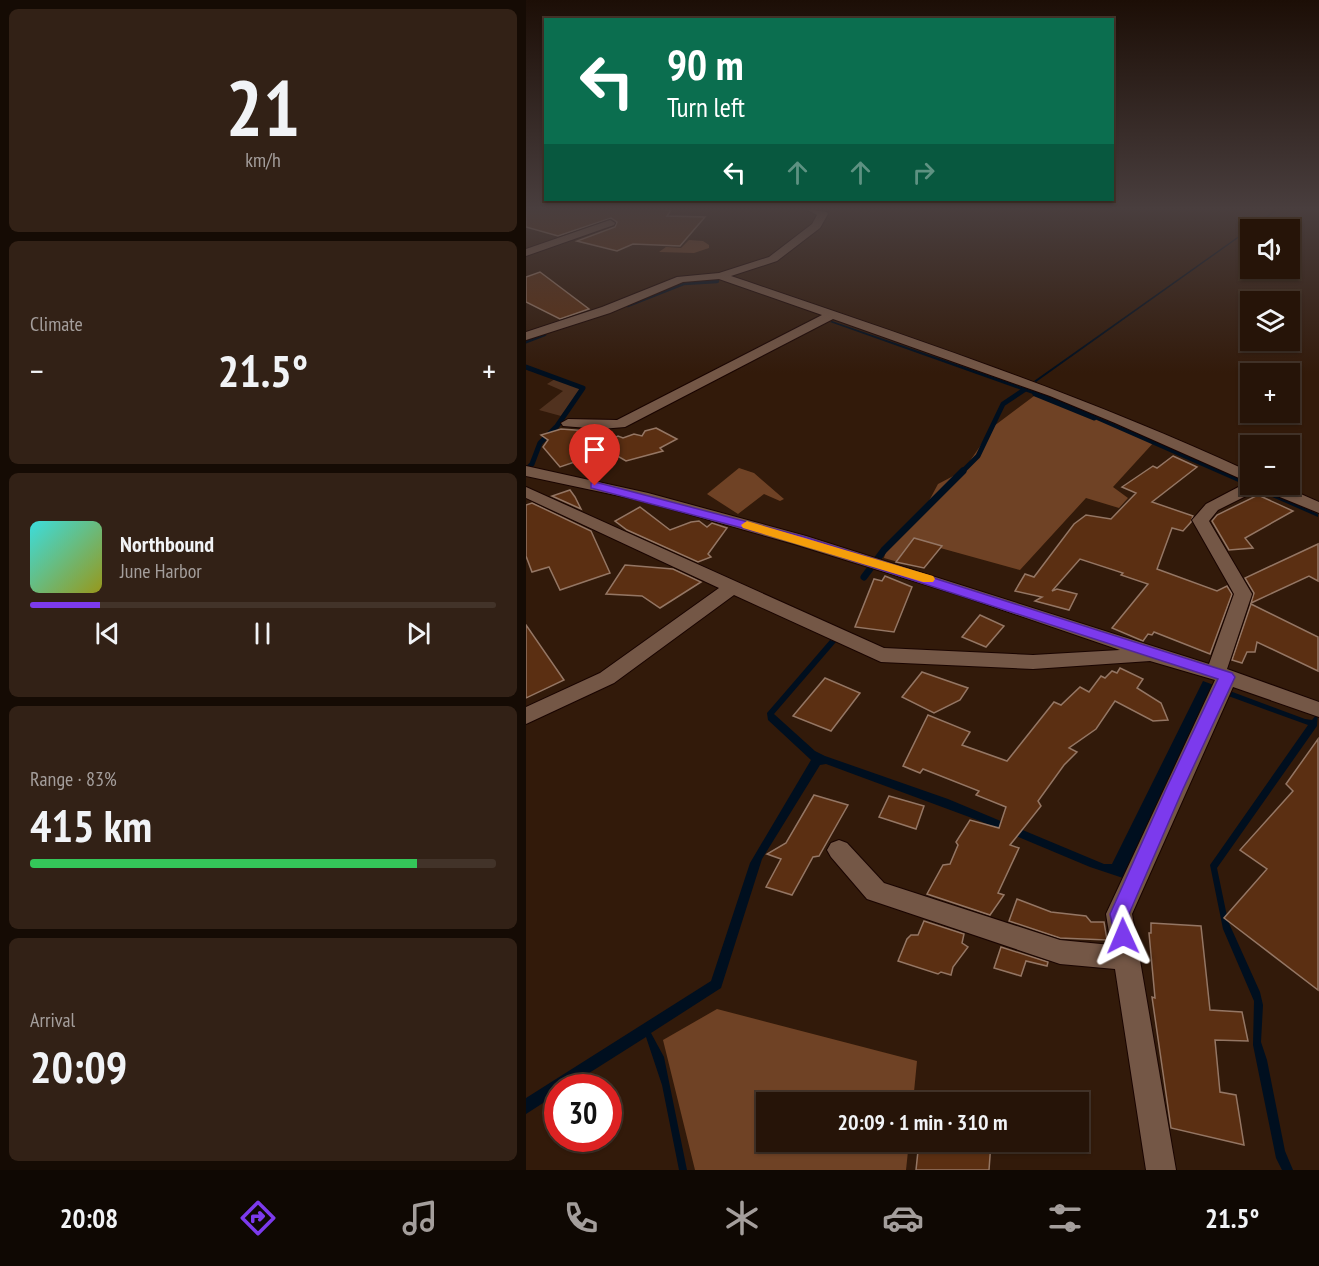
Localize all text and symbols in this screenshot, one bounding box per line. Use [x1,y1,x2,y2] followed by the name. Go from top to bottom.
[667,37,744,92] text: 90 m
[568,42,646,120] icon: left
[226,57,300,158] text: 21
[667,90,745,124] text: Turn left
[245,147,281,173] text: km/h
[718,156,751,189] icon: left
[781,156,814,189] icon: ahead
[844,156,877,189] icon: ahead
[907,156,940,189] icon: right
[1240,219,1300,495] map controls
[1240,219,1300,279] button: sound
[1240,291,1300,351] button: layers
[30,311,83,337] text: Climate
[218,341,308,399] text: 21.5°
[30,349,44,392] text: −
[482,349,496,392] text: +
[1240,363,1300,423] button: +
[569,424,620,486] pin
[578,433,611,466] icon: arrive
[1240,435,1300,495] button: −
[120,530,214,558] text: Northbound
[120,558,202,584] text: June Harbor
[91,617,124,650] icon: previous
[246,617,279,650] icon: pause
[402,617,435,650] icon: next
[30,766,117,792] text: Range · 83%
[30,796,152,854] text: 415 km
[1091,904,1155,968] position arrow
[30,1007,75,1033] text: Arrival
[30,1037,127,1095] text: 20:09
[544,1074,622,1152] speed limit sign: 30
[837,1108,1008,1136] text: 20:09 · 1 min · 310 m
[237,1197,279,1239] icon: directions
[399,1197,441,1239] icon: music
[560,1197,602,1239] icon: phone
[721,1197,763,1239] icon: climate
[882,1197,924,1239] icon: car
[1044,1197,1086,1239] icon: filters
[60,1201,118,1235] text: 20:08
[1205,1201,1259,1235] text: 21.5°

